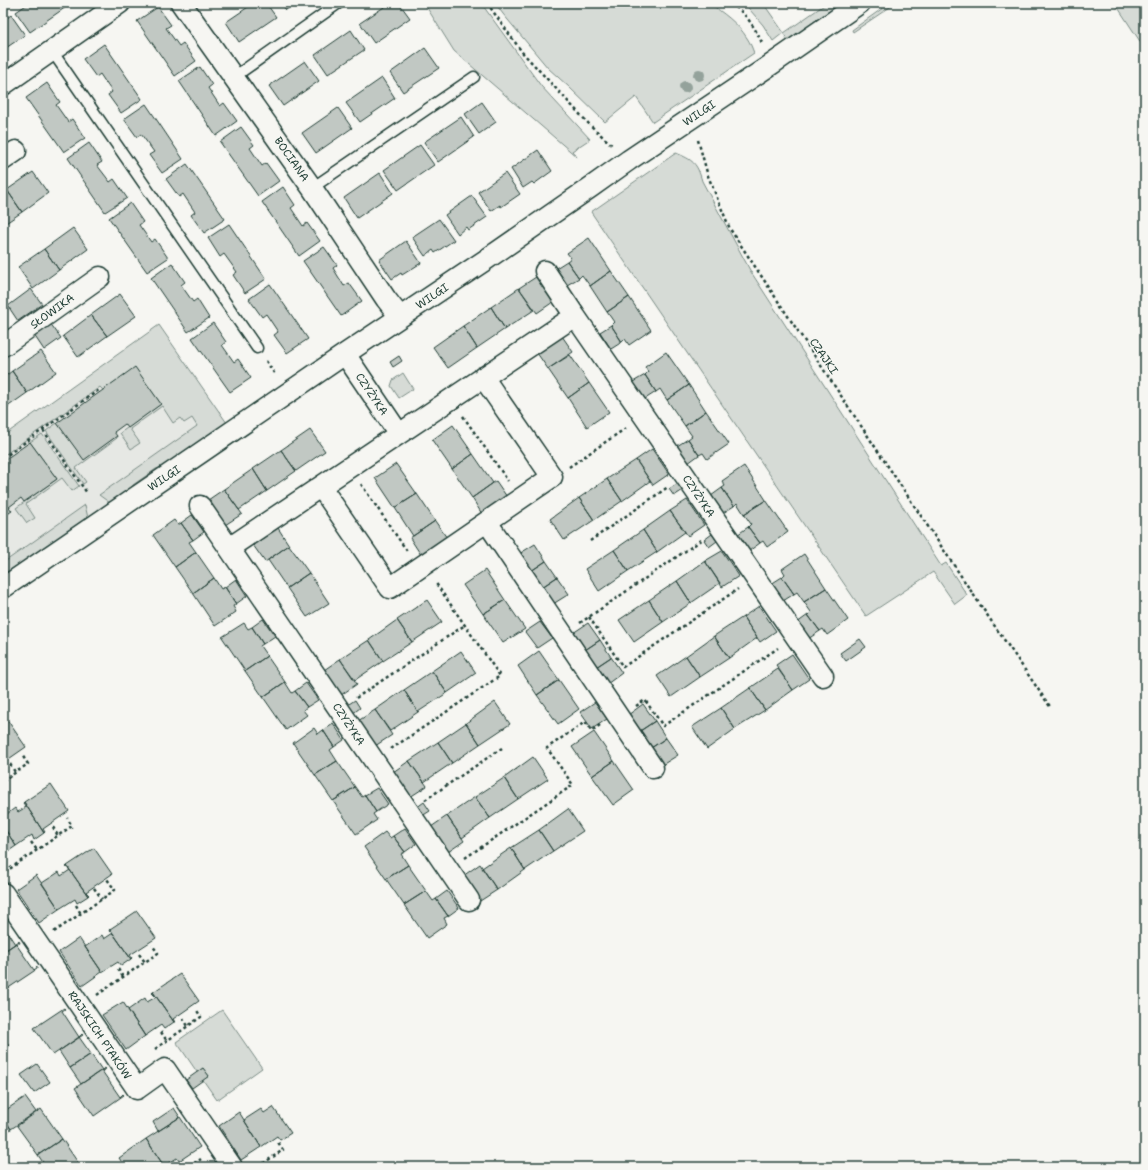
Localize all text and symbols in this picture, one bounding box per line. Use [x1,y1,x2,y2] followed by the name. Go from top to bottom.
[680,97,719,130] street label: WILGI
[271,134,312,185] street label: BOCIANA
[413,280,452,313] street label: WILGI
[27,290,77,332] street label: SŁOWIKA
[806,335,841,377] street label: CZAJKI
[352,370,391,418] street label: CZYŻYKA
[145,462,184,495] street label: WILGI
[679,472,718,520] street label: CZYŻYKA
[329,700,368,748] street label: CZYŻYKA
[64,988,136,1083] street label: RAJSKICH PTAKÓW

